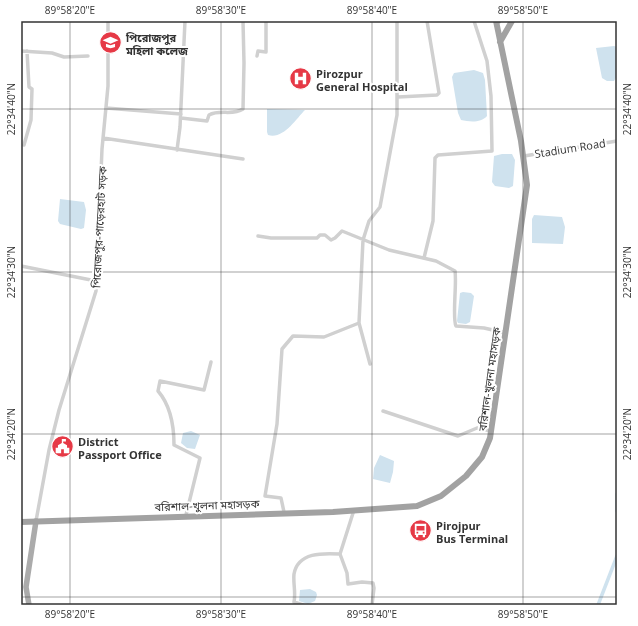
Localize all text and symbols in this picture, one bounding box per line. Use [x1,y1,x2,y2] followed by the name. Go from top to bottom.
[45,3,95,17] text: 89°58'20"E
[196,3,246,17] text: 89°58'30"E
[347,3,397,17] text: 89°58'40"E
[498,3,548,17] text: 89°58'50"E
[98,30,124,56] school or university icon: পিরোজপুর মহিলা কলেজ
[125,30,189,58] place label: পিরোজপুর মহিলা কলেজ
[287,66,313,92] hospital icon: Pirozpur General Hospital
[316,66,408,94] place label: Pirozpur General Hospital
[4,83,18,135] text: 22°34'40"N
[620,83,634,135] text: 22°34'40"N
[533,135,607,161] street label: Stadium Road
[88,166,110,289] street label: পিরোজপুর-পাড়েরহাট সড়ক
[4,246,18,298] text: 22°34'30"N
[620,246,634,298] text: 22°34'30"N
[474,326,504,433] street label: বরিশাল-খুলনা মহাসড়ক
[4,408,18,460] text: 22°34'20"N
[620,408,634,460] text: 22°34'20"N
[49,434,75,460] public building icon: District Passport Office
[78,434,162,462] place label: District Passport Office
[153,496,260,514] street label: বরিশাল-খুলনা মহাসড়ক
[408,518,434,544] bus stop icon: Pirojpur Bus Terminal
[436,518,508,546] place label: Pirojpur Bus Terminal
[45,607,95,621] text: 89°58'20"E
[196,607,246,621] text: 89°58'30"E
[347,607,397,621] text: 89°58'40"E
[498,607,548,621] text: 89°58'50"E

